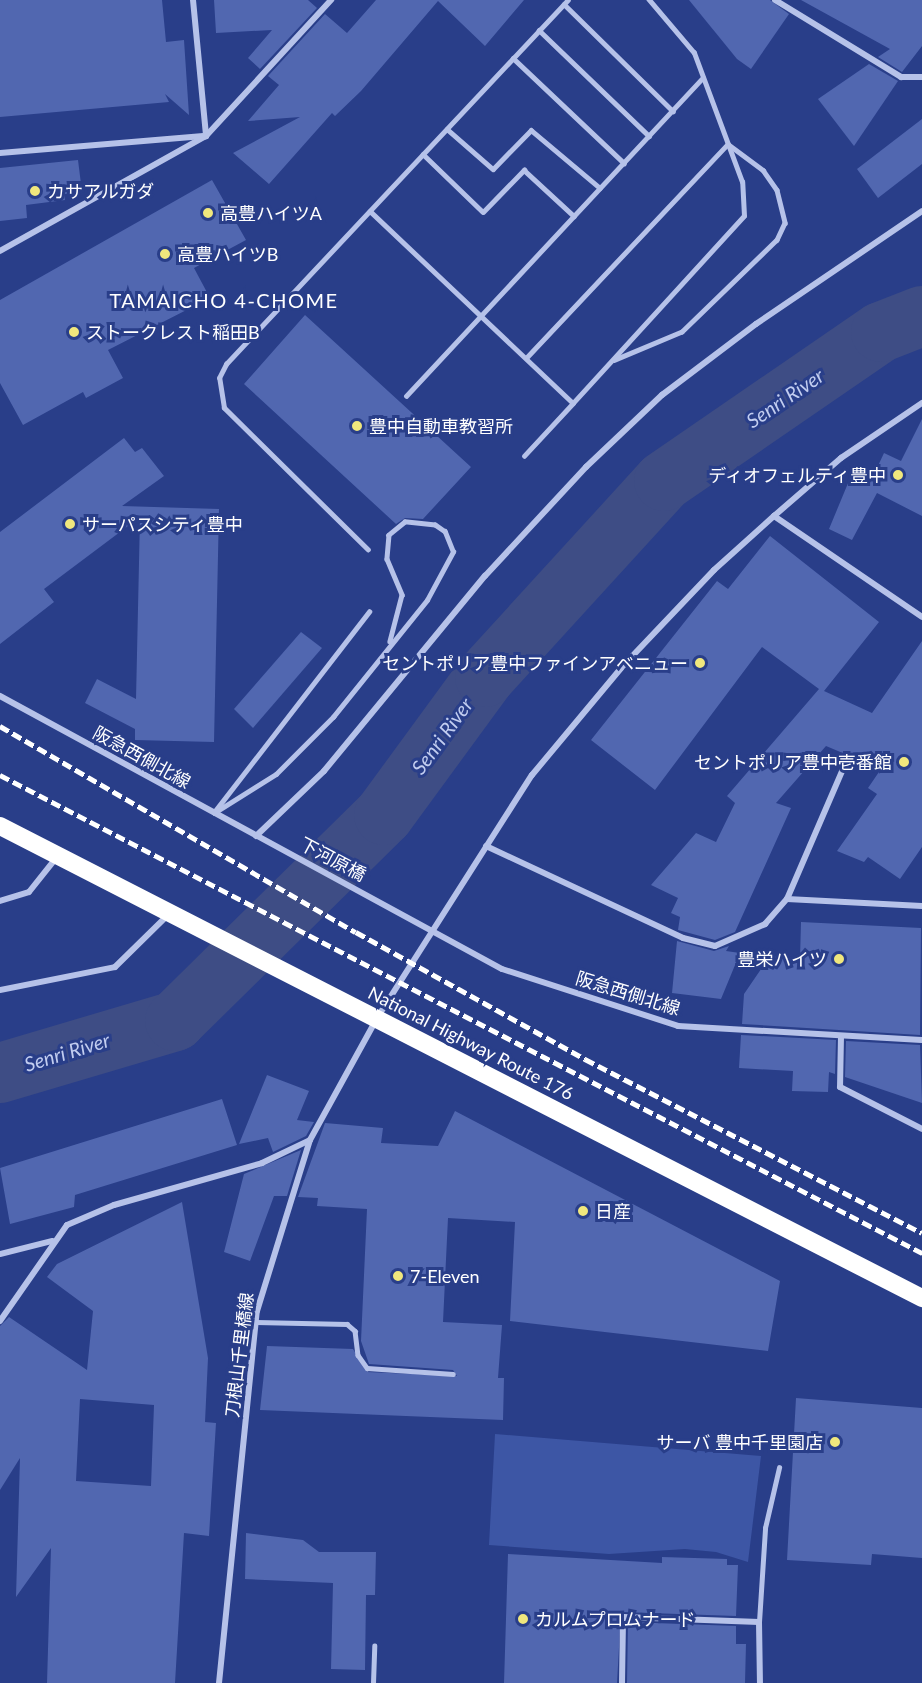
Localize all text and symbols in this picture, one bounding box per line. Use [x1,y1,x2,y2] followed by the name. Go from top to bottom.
[47,180,155,202] place label: カサアルガダ
[28,184,42,198] marker: カサアルガダ
[220,202,322,224] place label: 高豊ハイツA
[201,206,215,220] marker: 高豊ハイツA
[177,243,279,265] place label: 高豊ハイツB
[158,247,172,261] marker: 高豊ハイツB
[109,288,339,312] district label: TAMAICHO 4-CHOME
[86,321,260,343] place label: ストークレスト稲田B
[67,325,81,339] marker: ストークレスト稲田B
[742,363,828,433] water label: Senri River
[369,415,513,437] place label: 豊中自動車教習所
[350,419,364,433] marker: 豊中自動車教習所
[706,464,886,486] place label: ディオフェルティ豊中
[891,468,905,482] marker: ディオフェルティ豊中
[82,513,244,535] place label: サーパスシティ豊中
[63,517,77,531] marker: サーパスシティ豊中
[382,652,688,674] place label: セントポリア豊中ファインアベニュー
[693,656,707,670] marker: セントポリア豊中ファインアベニュー
[406,693,478,779] water label: Senri River
[90,721,194,793] street label: 阪急西側北線
[694,751,892,773] place label: セントポリア豊中壱番館
[897,755,911,769] marker: セントポリア豊中壱番館
[296,833,370,885] street label: 下河原橋
[737,948,827,970] place label: 豊栄ハイツ
[832,952,846,966] marker: 豊栄ハイツ
[573,967,683,1019] street label: 阪急西側北線
[364,982,578,1104] street label: National Highway Route 176
[21,1028,113,1076] water label: Senri River
[595,1200,631,1222] place label: 日産
[576,1204,590,1218] marker: 日産
[410,1265,480,1287] place label: 7-Eleven
[391,1269,405,1283] marker: 7-Eleven
[221,1291,257,1419] street label: 刀根山千里橋線
[656,1431,823,1453] place label: サーバ 豊中千里園店
[828,1435,842,1449] marker: サーバ 豊中千里園店
[535,1608,697,1630] place label: カルムプロムナード
[516,1612,530,1626] marker: カルムプロムナード

